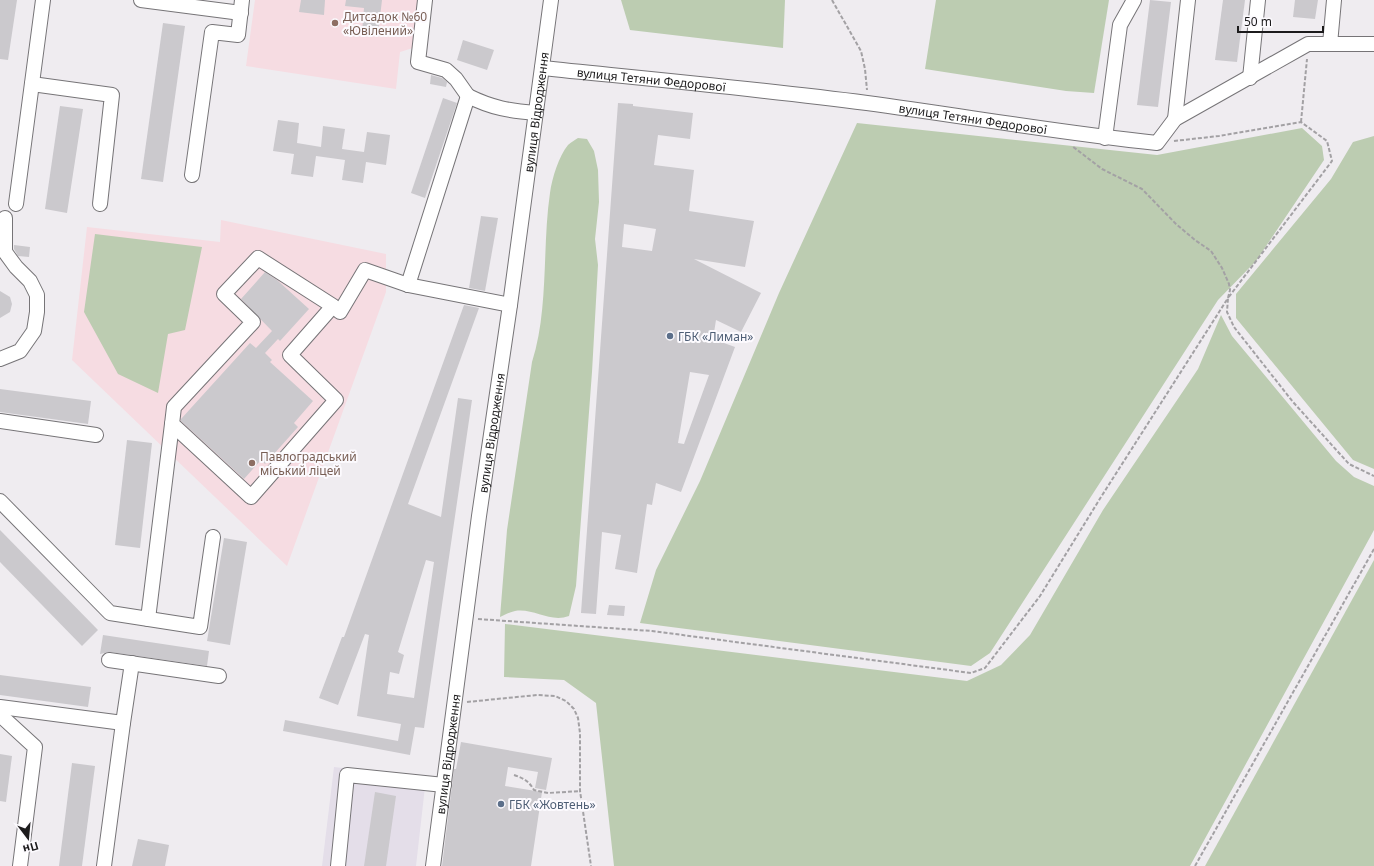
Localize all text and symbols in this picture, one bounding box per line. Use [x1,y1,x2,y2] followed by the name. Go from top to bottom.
[343,8,427,39] place label: Дитсадок №60 «Ювілений»
[1238,8,1323,34] scale bar
[1244,13,1272,30] text: 50 m
[330,18,340,28] marker: Дитсадок №60 «Ювілений»
[519,51,552,173] street label: вулиця Відродження
[576,63,727,95] street label: вулиця Тетяни Федорової
[898,99,1048,138] street label: вулиця Тетяни Федорової
[678,328,753,345] place label: ГБК «Лиман»
[665,331,675,341] marker: ГБК «Лиман»
[474,372,508,494] street label: вулиця Відродження
[260,448,357,479] place label: Павлоградський міський ліцей
[247,458,257,468] marker: Павлоградський міський ліцей
[431,693,464,815] street label: вулиця Відродження
[509,796,596,813] place label: ГБК «Жовтень»
[496,799,506,809] marker: ГБК «Жовтень»
[8,818,48,858] north arrow
[21,839,40,857] text: Пн

